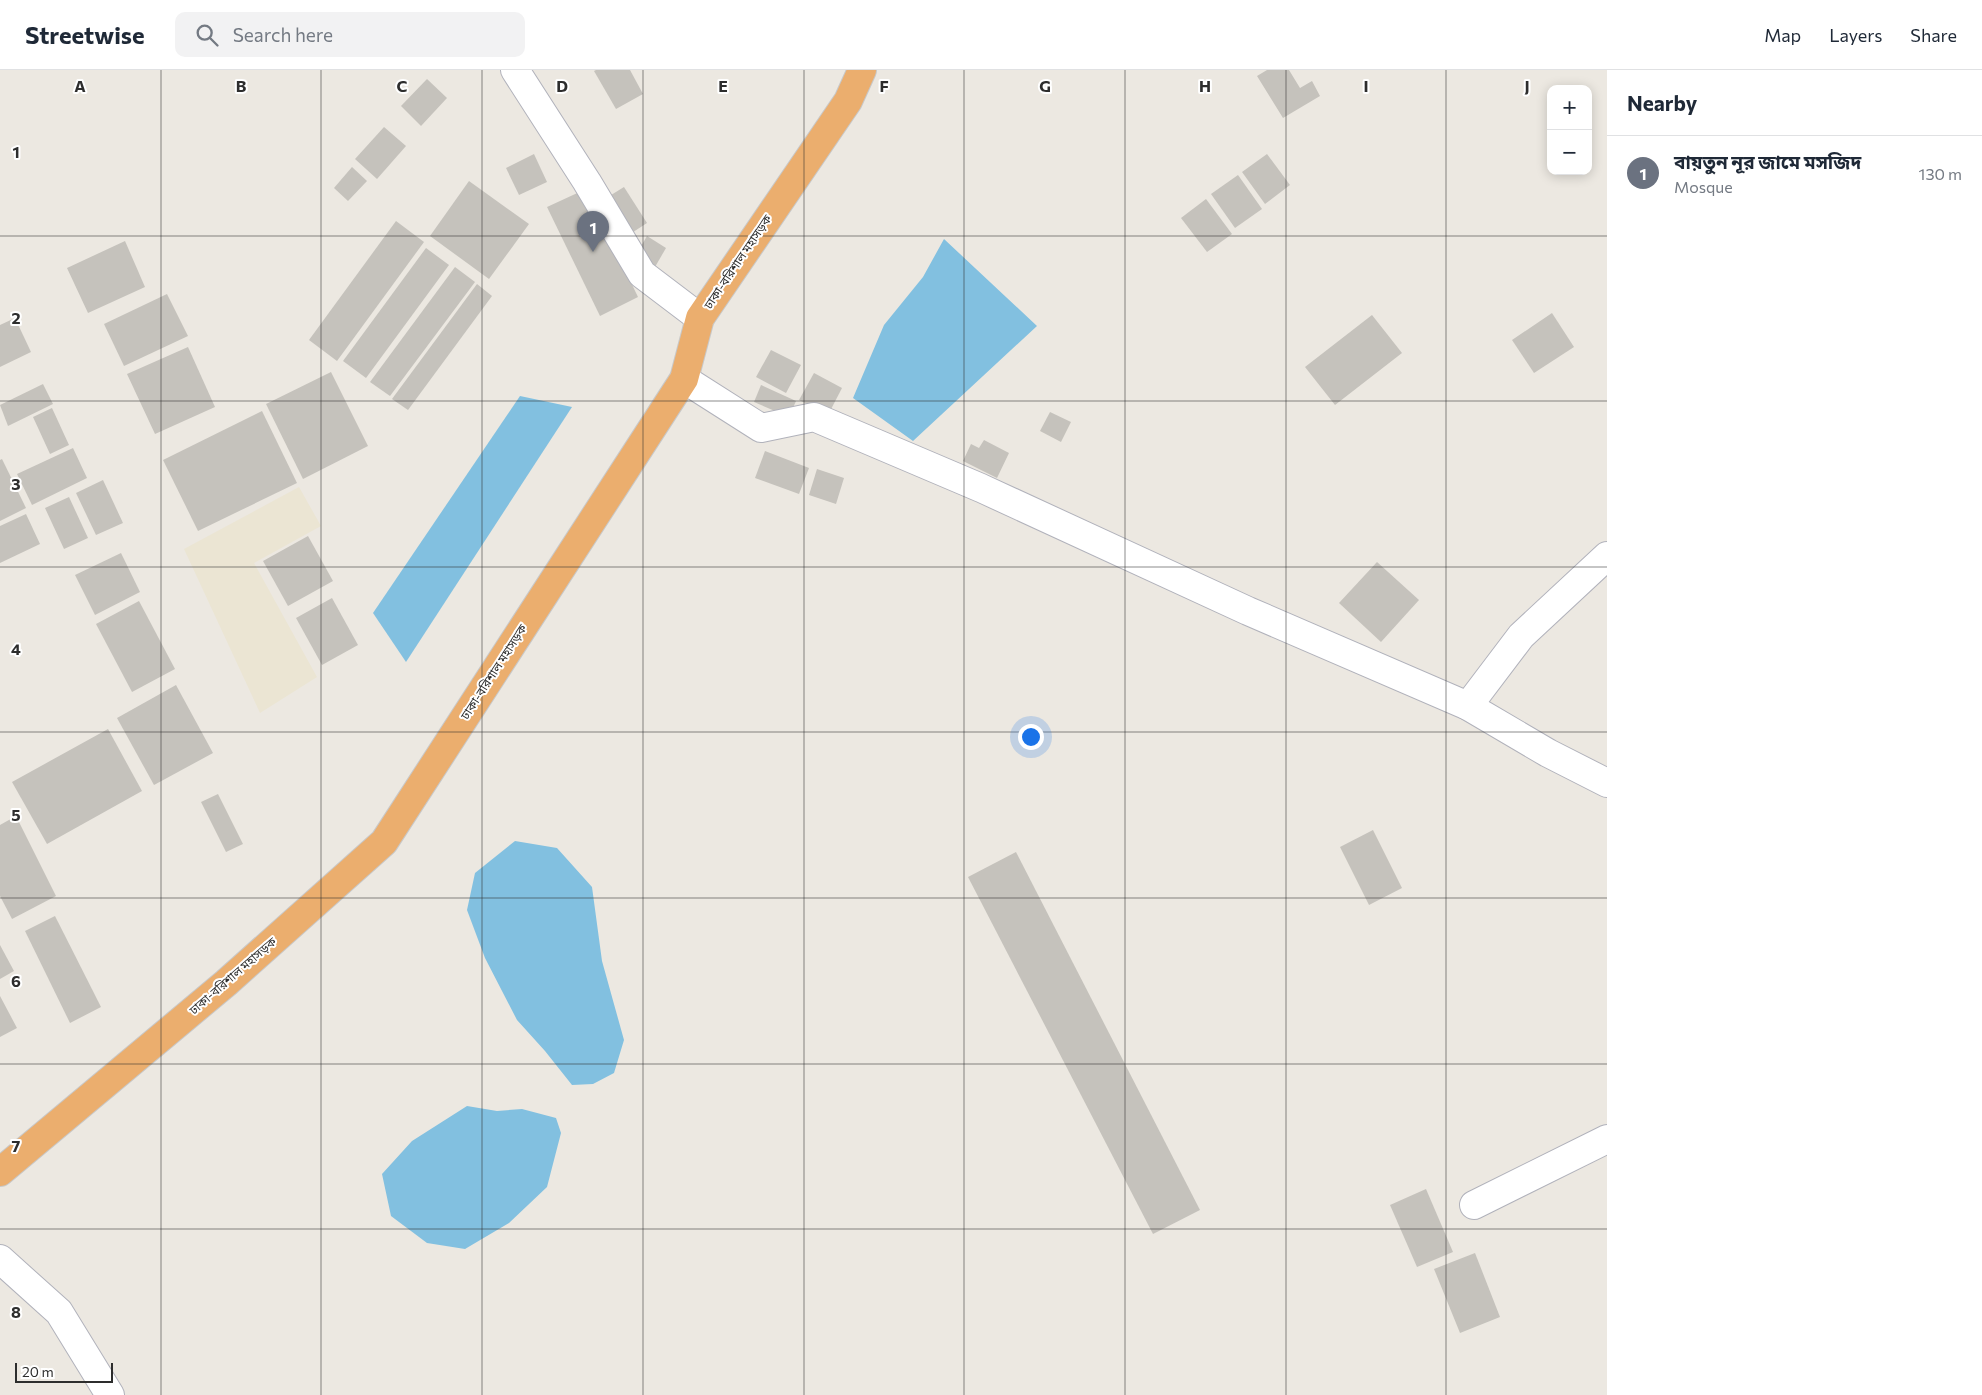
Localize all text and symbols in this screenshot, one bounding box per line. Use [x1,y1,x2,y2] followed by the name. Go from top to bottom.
[175,12,525,57] search box
[25,20,145,49] text: Streetwise
[193,21,221,49] icon: search
[233,23,333,46] text: Search here
[1764,24,1801,46] text: Map
[1829,24,1882,46] text: Layers
[1910,24,1957,46] text: Share
[74,76,86,95] text: A
[236,76,247,95] text: B
[397,76,408,95] text: C
[556,76,568,95] text: D
[718,76,728,95] text: E
[879,76,889,95] text: F
[1039,76,1051,95] text: G
[1199,76,1211,95] text: H
[1363,76,1369,95] text: I
[1524,76,1530,95] text: J
[1547,85,1592,175] map controls
[1547,85,1592,130] button: +
[1627,90,1697,115] text: Nearby
[1547,130,1592,175] button: −
[12,142,20,161] text: 1
[1674,150,1861,173] text: বায়তুন নূর জামে মসজিদ
[1639,164,1647,183] text: 1
[1919,164,1962,183] text: 130 m
[1674,177,1733,196] text: Mosque
[577,211,609,252] pin: 1
[700,212,775,312] street label: ঢাকা-বরিশাল মহাসড়ক
[11,308,21,327] text: 2
[11,474,21,493] text: 3
[457,621,530,723] street label: ঢাকা-বরিশাল মহাসড়ক
[11,639,21,658] text: 4
[1018,724,1044,750] your location
[11,805,21,824] text: 5
[185,934,279,1018] street label: ঢাকা-বরিশাল মহাসড়ক
[11,971,21,990] text: 6
[12,1136,21,1155] text: 7
[11,1302,21,1321] text: 8
[15,1360,112,1383] scale bar
[22,1363,54,1380] text: 20 m

